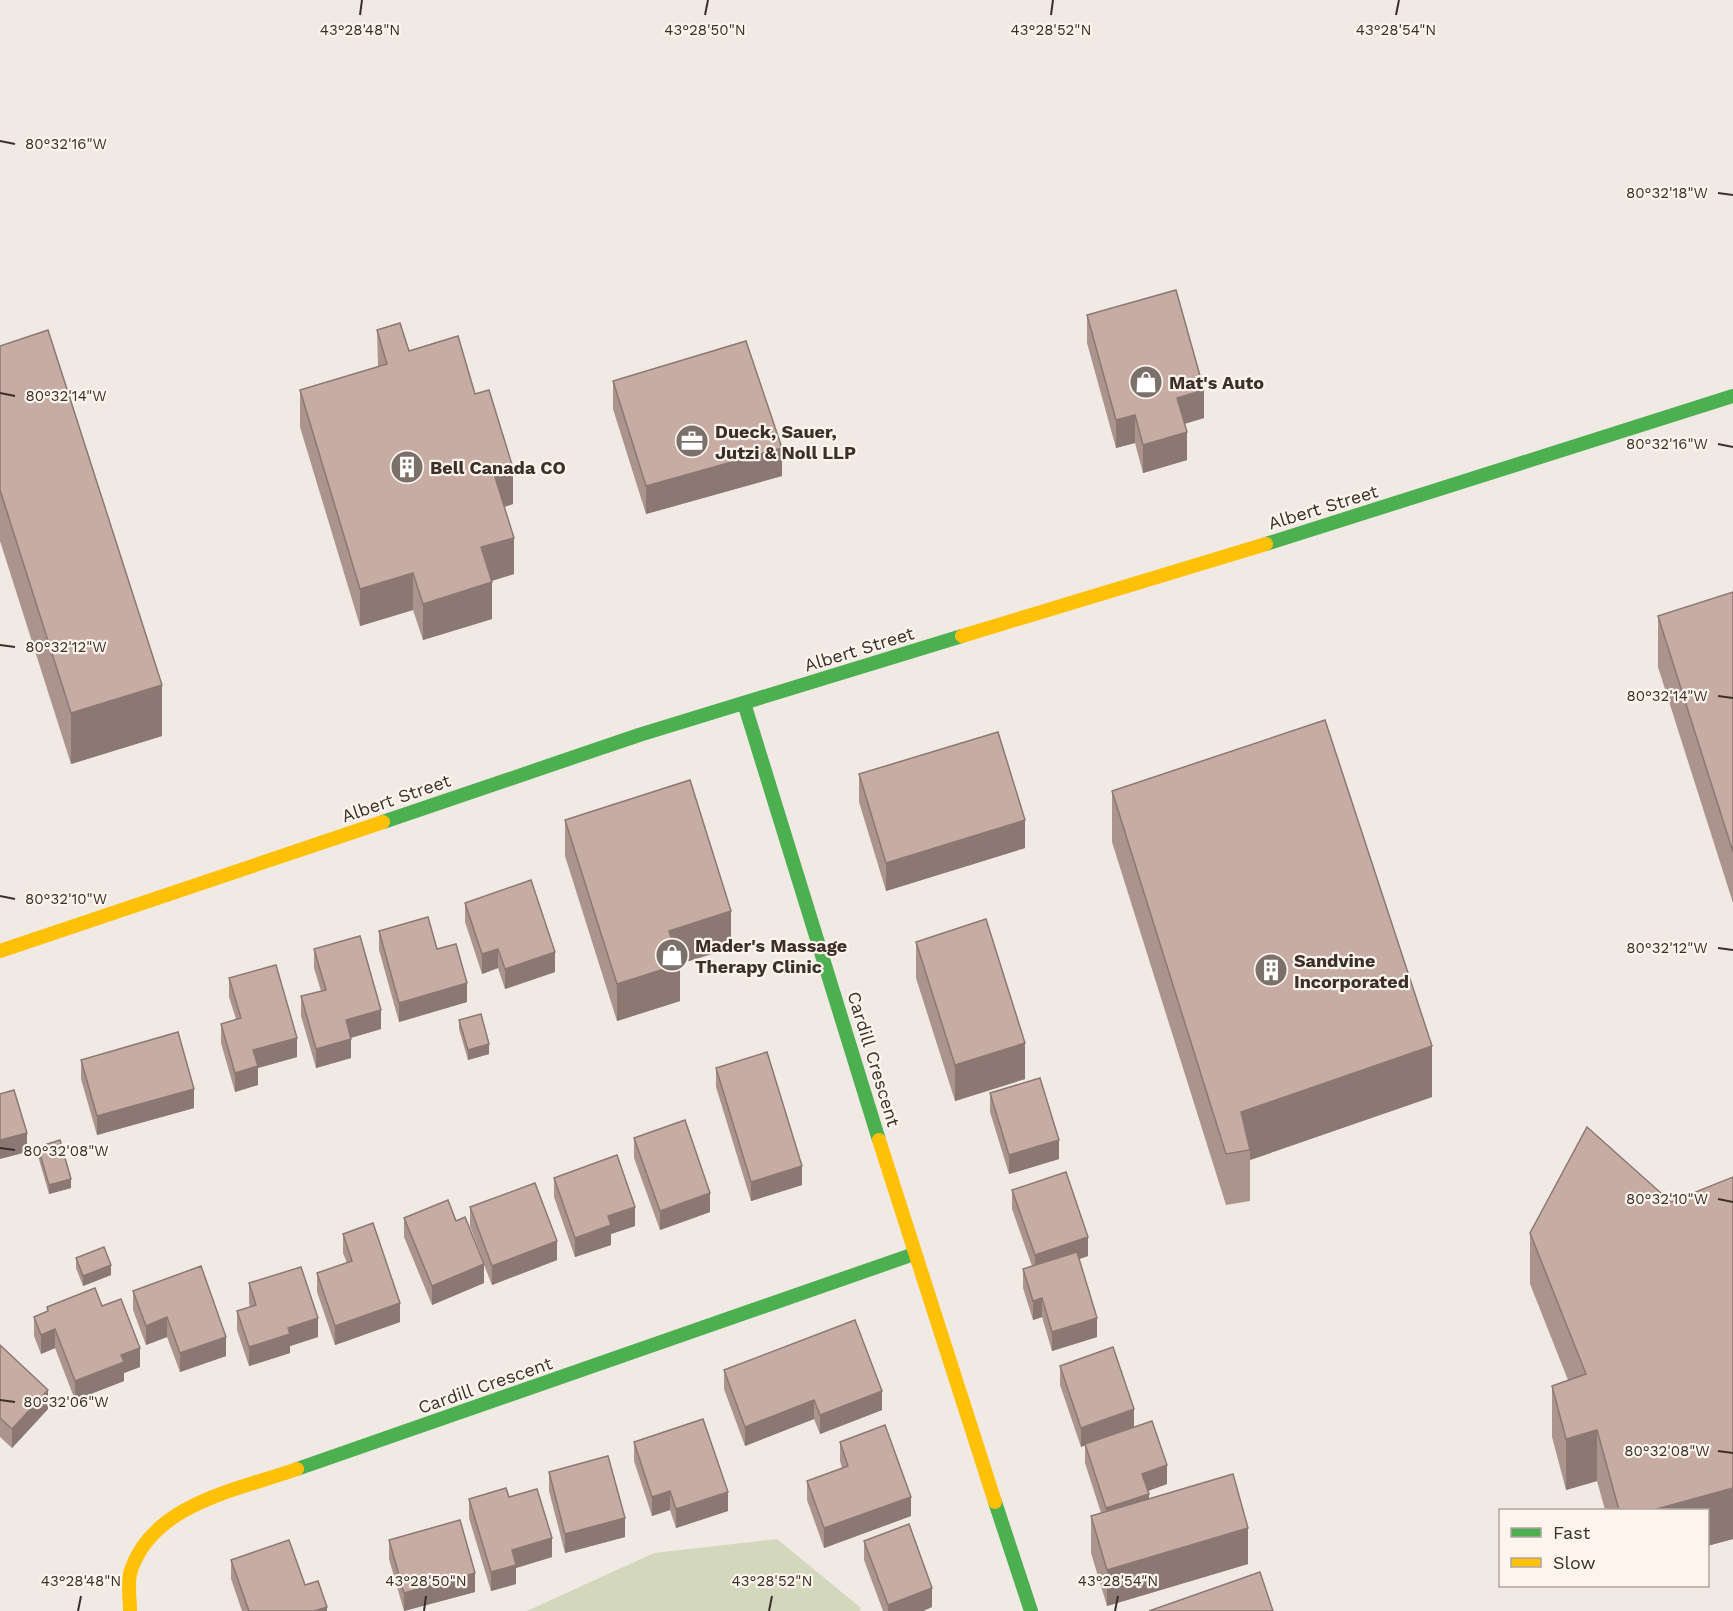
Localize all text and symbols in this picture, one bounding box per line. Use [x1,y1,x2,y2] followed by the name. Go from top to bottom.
[320,21,400,39] text: 43°28'48"N
[664,21,746,39] text: 43°28'50"N
[1011,21,1091,39] text: 43°28'52"N
[1356,21,1436,39] text: 43°28'54"N
[25,135,107,153] text: 80°32'16"W
[1626,184,1708,202] text: 80°32'18"W
[1128,364,1164,400] shop icon: Mat's Auto
[1169,372,1264,393] place label: Mat's Auto
[25,387,107,405] text: 80°32'14"W
[715,421,856,463] place label: Dueck, Sauer, Jutzi & Noll LLP
[674,423,710,459] office icon: Dueck, Sauer, Jutzi & Noll LLP
[1626,435,1708,453] text: 80°32'16"W
[389,449,425,485] building icon: Bell Canada CO
[430,457,566,478] place label: Bell Canada CO
[1266,480,1381,534] street label: Albert Street
[802,622,917,676] street label: Albert Street
[25,638,107,656] text: 80°32'12"W
[1626,687,1708,705] text: 80°32'14"W
[339,769,454,826] street label: Albert Street
[25,890,107,908] text: 80°32'10"W
[695,935,847,977] place label: Mader's Massage Therapy Clinic
[654,937,690,973] shop icon: Mader's Massage Therapy Clinic
[1626,939,1708,957] text: 80°32'12"W
[1294,950,1409,992] place label: Sandvine Incorporated
[1253,952,1289,988] building icon: Sandvine Incorporated
[843,989,905,1130] street label: Cardill Crescent
[23,1142,109,1160] text: 80°32'08"W
[1626,1190,1708,1208] text: 80°32'10"W
[415,1352,555,1418] street label: Cardill Crescent
[23,1393,109,1411] text: 80°32'06"W
[1624,1442,1710,1460] text: 80°32'08"W
[1499,1509,1709,1587] legend
[1553,1522,1591,1543] text: Fast
[1553,1552,1596,1573] text: Slow
[41,1572,121,1590] text: 43°28'48"N
[385,1572,467,1590] text: 43°28'50"N
[732,1572,812,1590] text: 43°28'52"N
[1078,1572,1158,1590] text: 43°28'54"N

